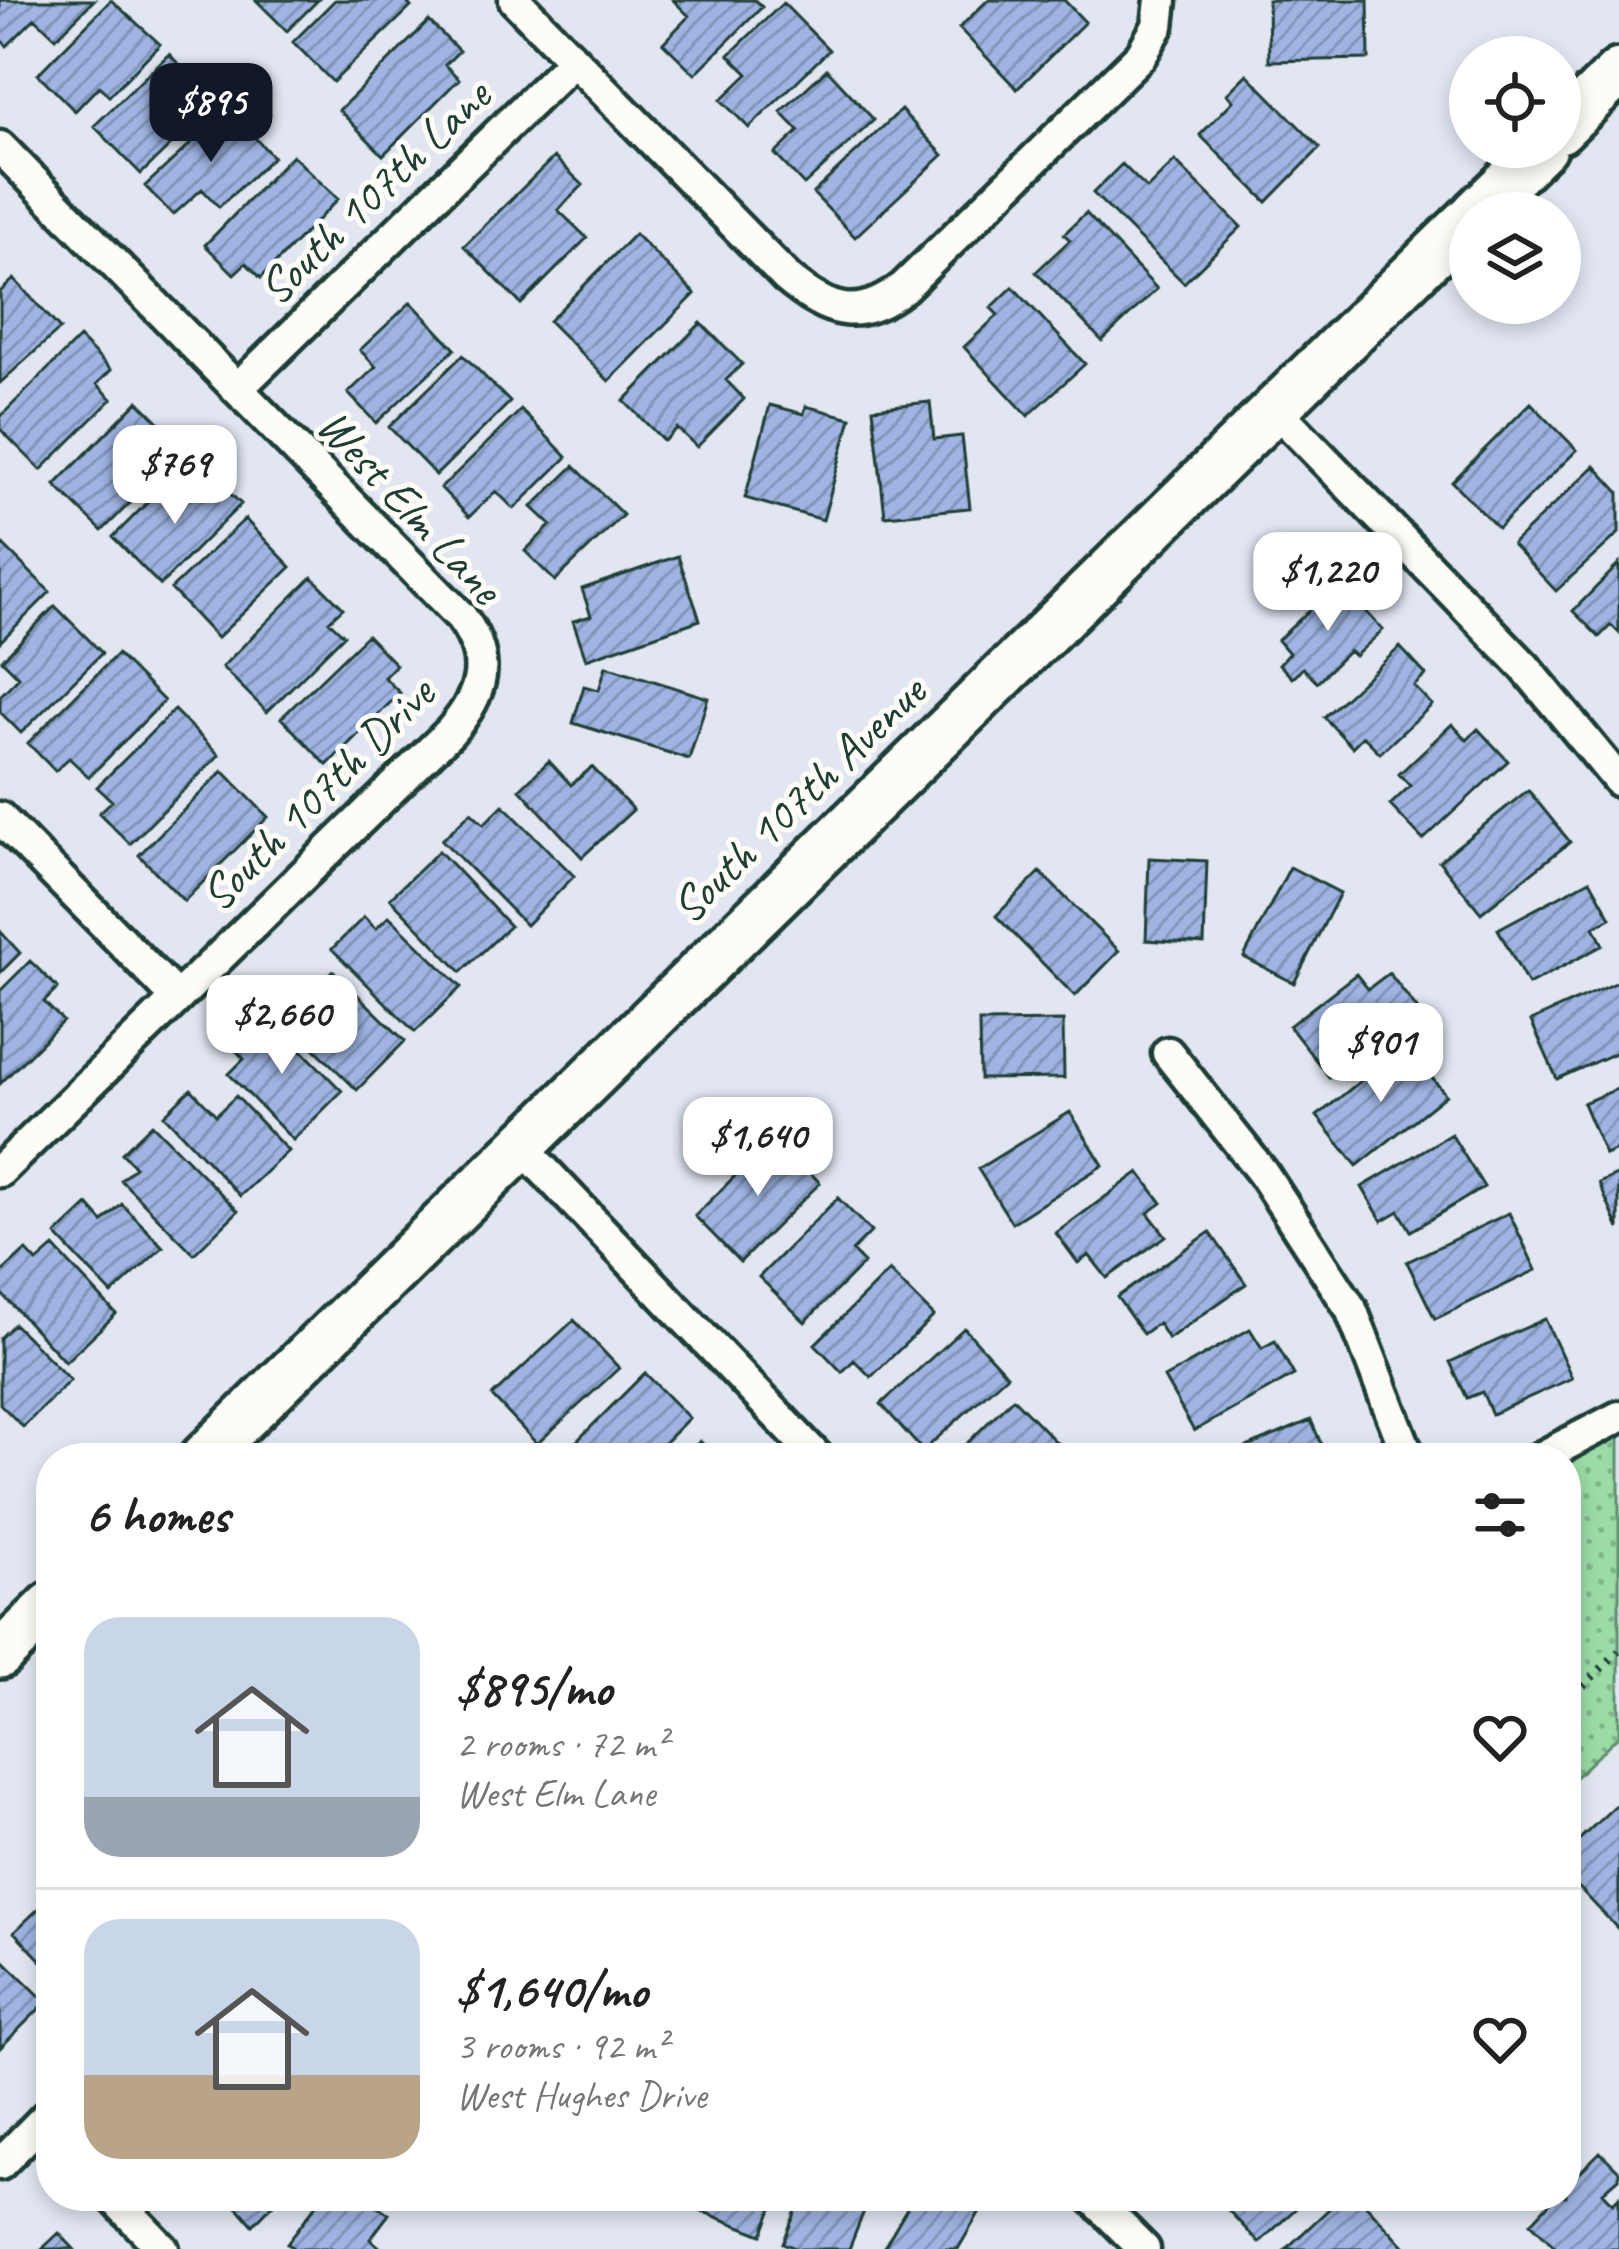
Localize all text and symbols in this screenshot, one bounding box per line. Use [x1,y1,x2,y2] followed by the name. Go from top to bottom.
[1449,36,1581,324] map controls
[1449,36,1581,168] button: locate
[140,63,282,165] pin: $895
[245,64,505,318] street label: South 107th Lane
[176,77,246,126] text: $895
[1449,192,1581,324] button: layers
[304,396,518,619] street label: West Elm Lane
[104,425,246,527] pin: $769
[140,439,210,488] text: $769
[1230,532,1426,634] pin: $1,220
[1280,546,1376,595] text: $1,220
[658,660,941,936] street label: South 107th Avenue
[187,662,449,924] street label: South 107th Drive
[184,975,380,1077] pin: $2,660
[233,989,331,1038] text: $2,660
[1310,1003,1452,1105] pin: $901
[1346,1017,1416,1066] text: $901
[660,1097,856,1199] pin: $1,640
[710,1111,806,1160] text: $1,640
[1467,1482,1533,1548] icon: filters
[84,1483,229,1547] text: 6 homes
[456,1656,612,1720] text: $895/mo
[180,1665,324,1809] icon: home
[1467,1704,1533,1770] icon: heart
[456,1720,667,1769] text: 2 rooms · 72 m²
[456,1769,655,1818] text: West Elm Lane
[456,1958,647,2022] text: $1,640/mo
[180,1967,324,2111] icon: home
[1467,2006,1533,2072] icon: heart
[456,2022,667,2071] text: 3 rooms · 92 m²
[456,2071,706,2120] text: West Hughes Drive

